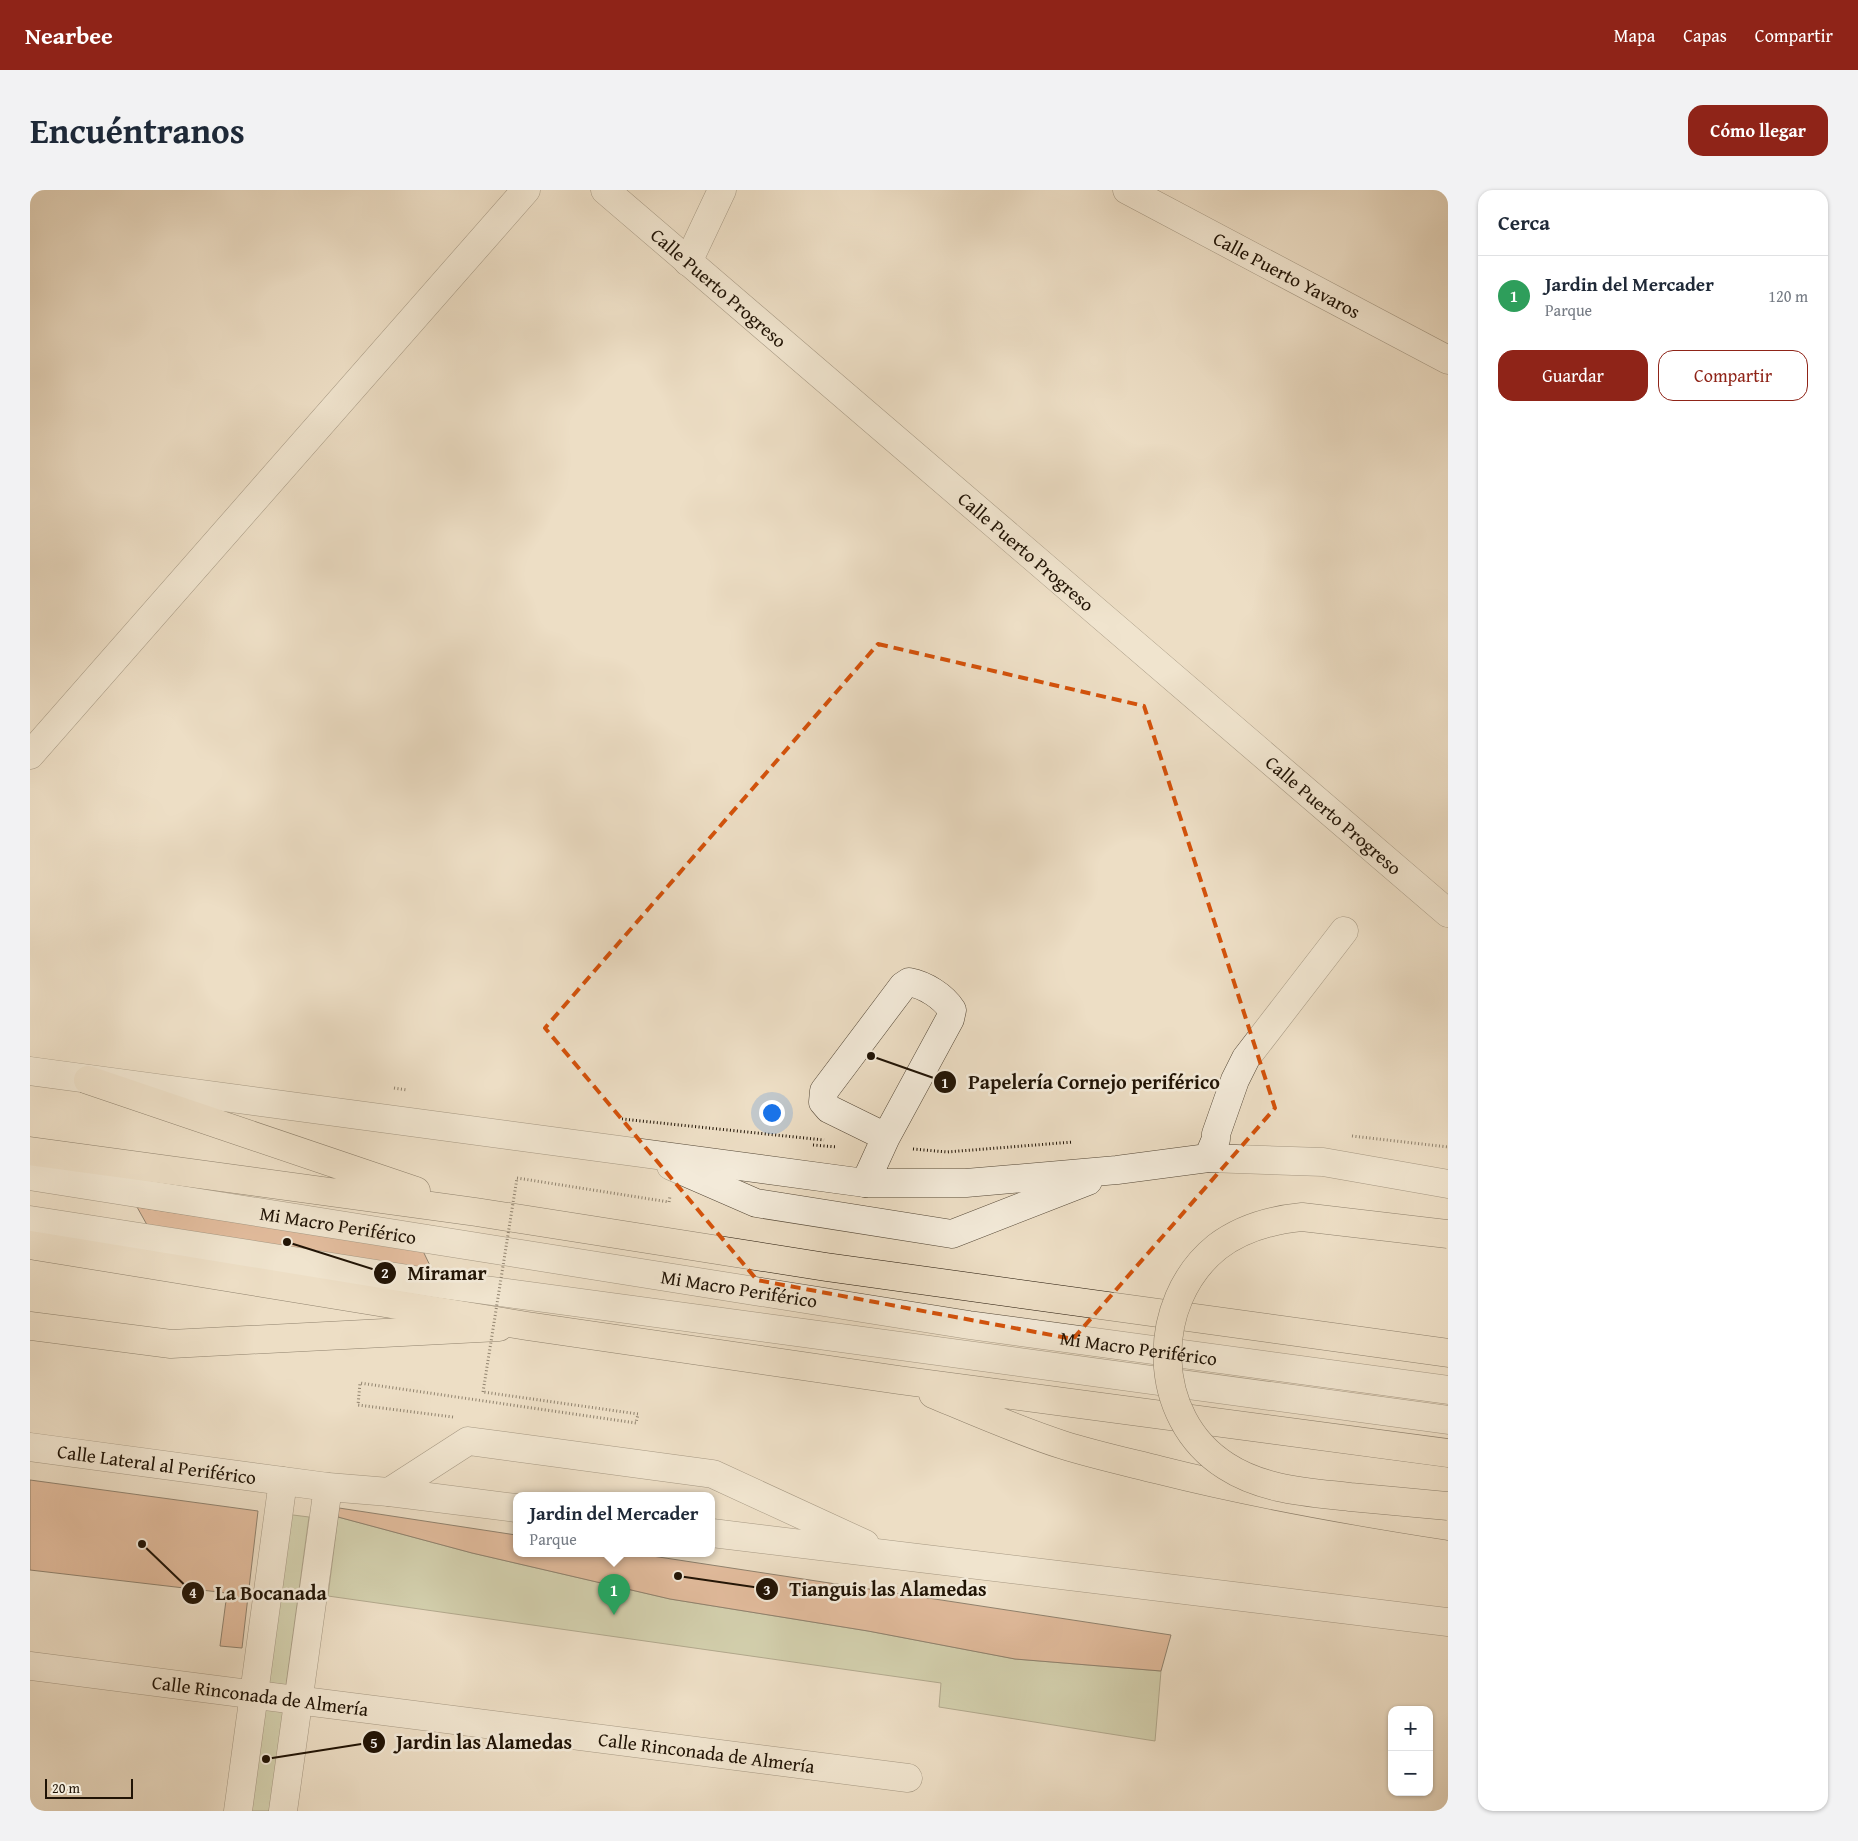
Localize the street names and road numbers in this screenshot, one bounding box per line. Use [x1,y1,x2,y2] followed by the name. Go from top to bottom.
[645,221,793,354] street label: Calle Puerto Progreso
[1208,224,1365,325] street label: Calle Puerto Yavaros
[952,485,1101,618] street label: Calle Puerto Progreso
[1259,748,1408,881] street label: Calle Puerto Progreso
[258,1199,418,1251] street label: Mi Macro Periférico
[659,1262,819,1315] street label: Mi Macro Periférico
[1058,1324,1219,1373] street label: Mi Macro Periférico
[56,1437,258,1491] street label: Calle Lateral al Periférico
[150,1668,370,1723] street label: Calle Rinconada de Almería
[597,1725,816,1780] street label: Calle Rinconada de Almería

